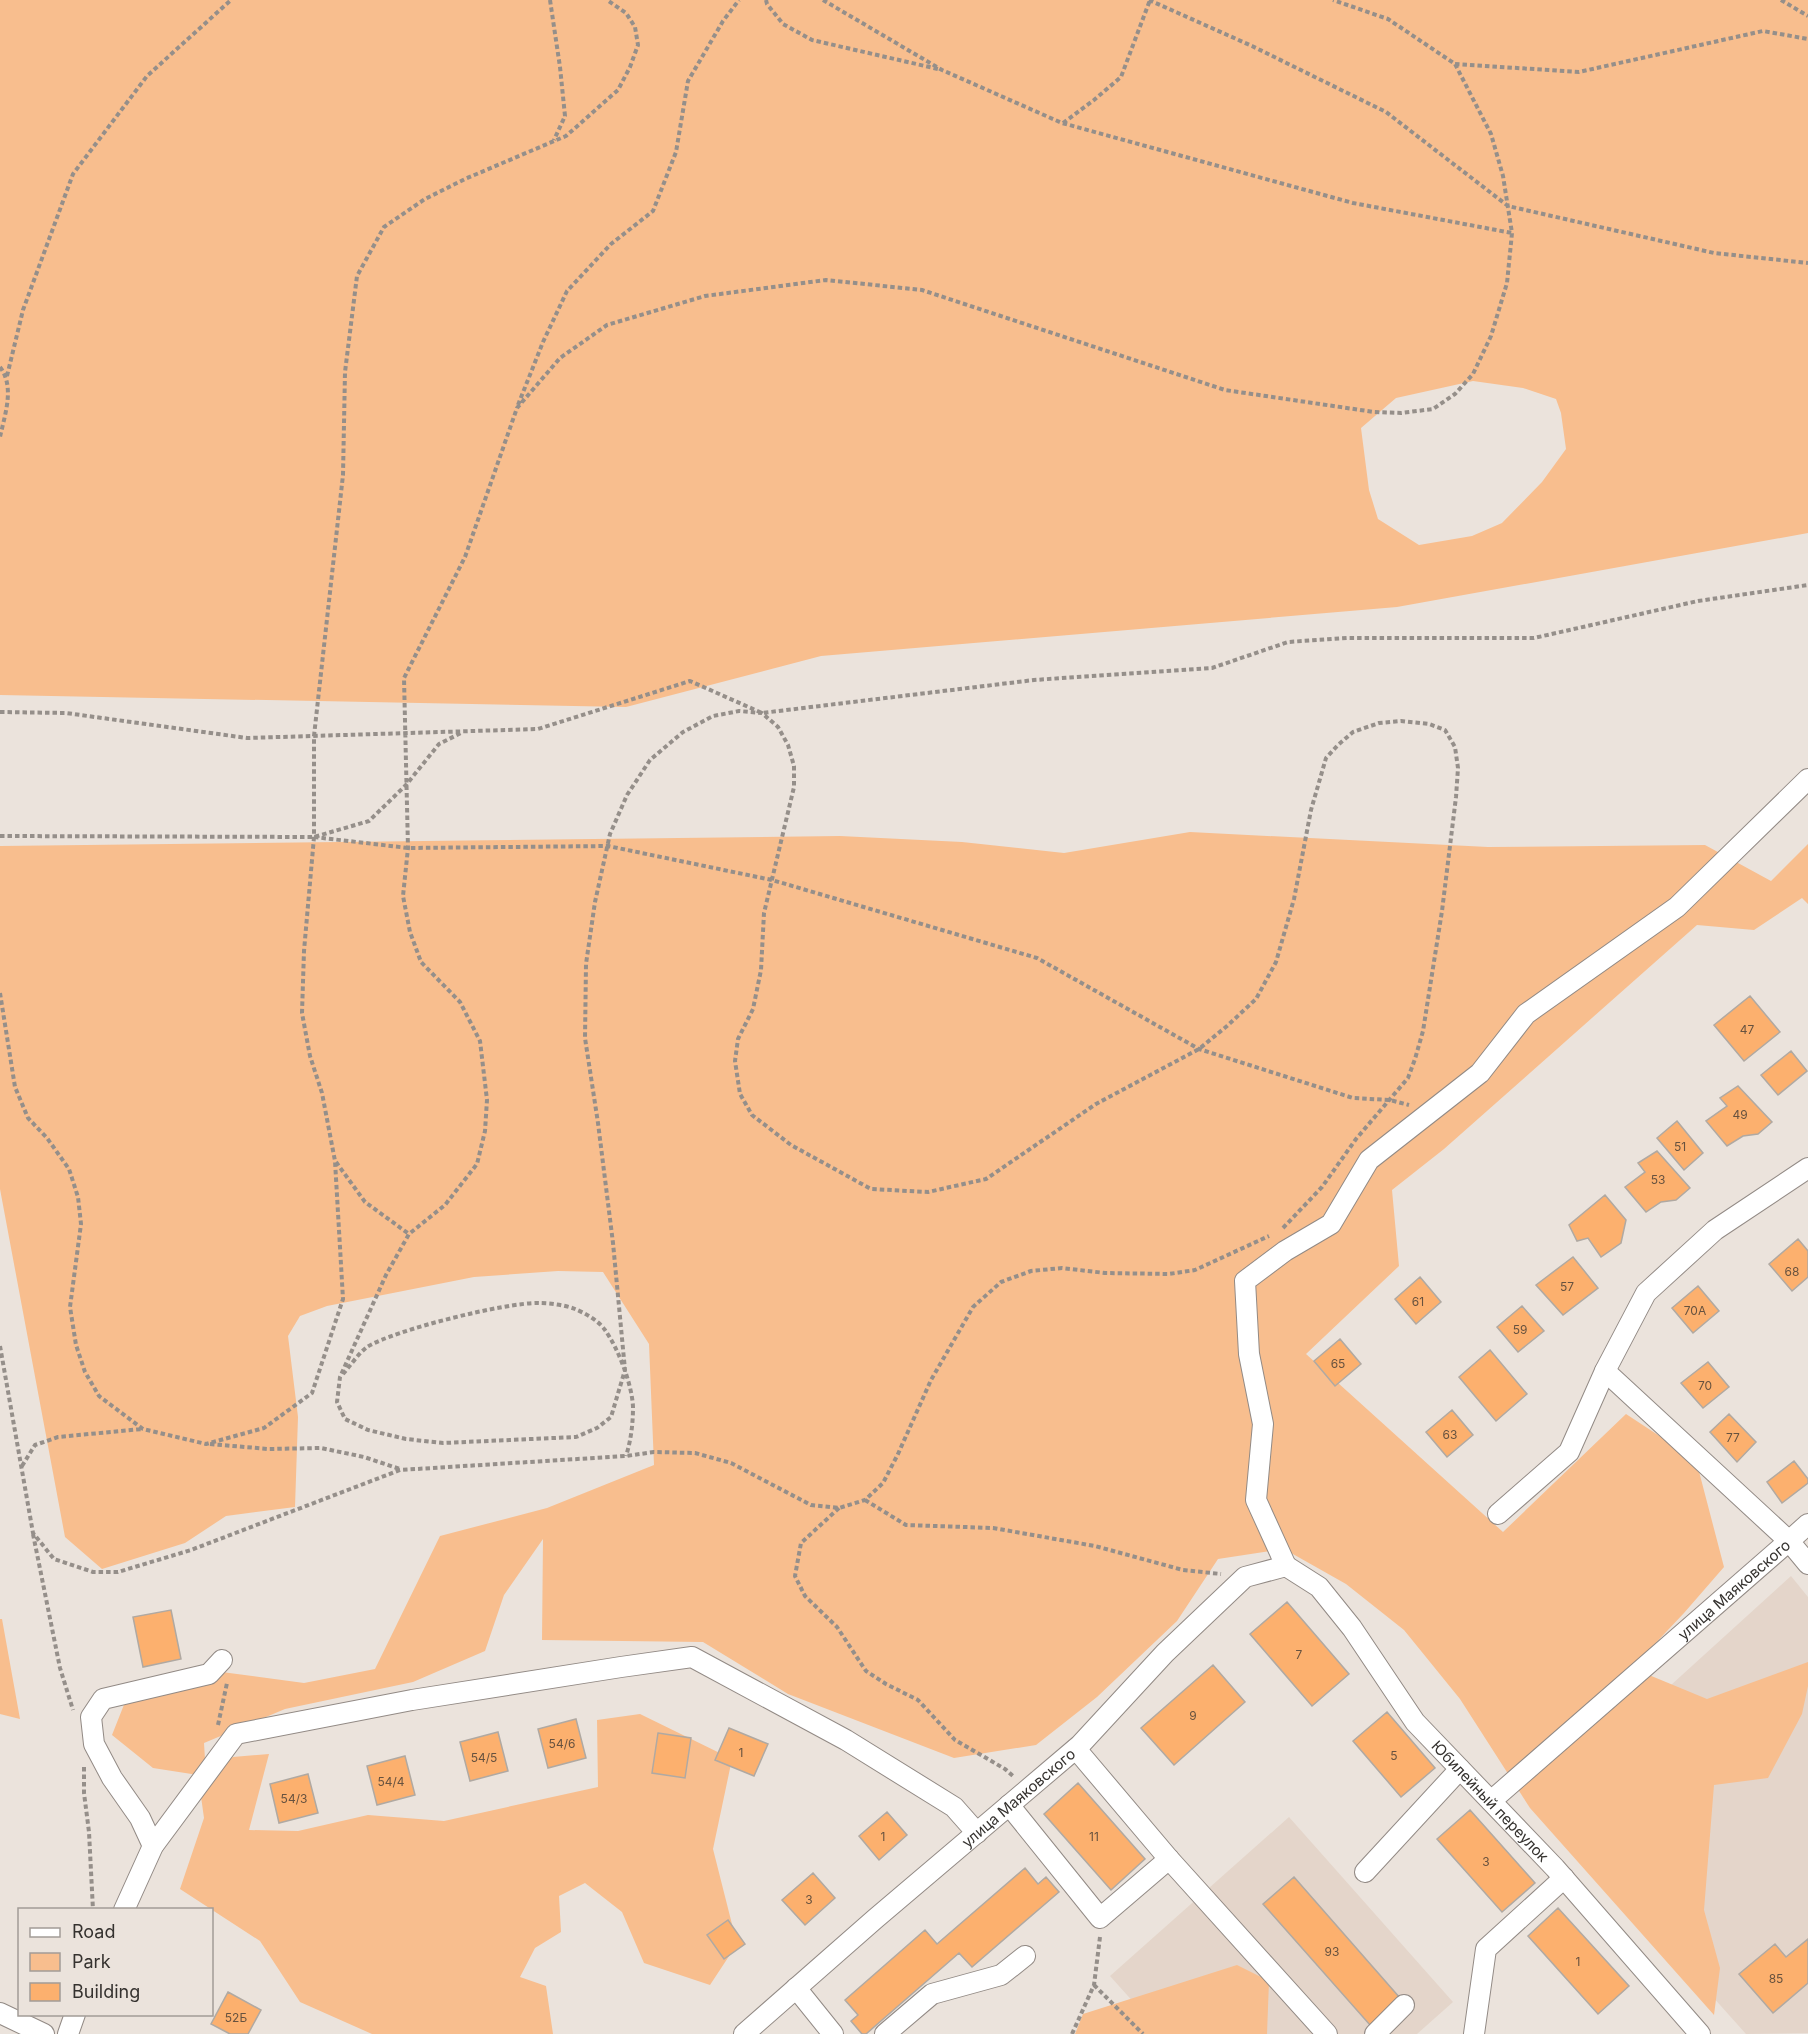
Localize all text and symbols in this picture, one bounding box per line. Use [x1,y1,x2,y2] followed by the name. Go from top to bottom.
[1740,1022,1754,1037] house number: 47
[1732,1107,1748,1122] house number: 49
[1674,1139,1686,1154] house number: 51
[1651,1172,1665,1187] house number: 53
[1785,1264,1799,1279] house number: 68
[1560,1279,1574,1294] house number: 57
[1412,1294,1424,1309] house number: 61
[1684,1303,1706,1318] house number: 70А
[1513,1322,1527,1337] house number: 59
[1331,1356,1345,1371] house number: 65
[1698,1378,1712,1393] house number: 70
[1443,1427,1457,1442] house number: 63
[1726,1430,1740,1445] house number: 77
[1673,1535,1794,1644] street label: улица Маяковского
[1296,1647,1303,1662] house number: 7
[1189,1708,1197,1723] house number: 9
[549,1736,575,1751] house number: 54/6
[1428,1736,1553,1865] street label: Юбилейный переулок
[957,1744,1079,1851] street label: улица Маяковского
[739,1745,743,1760] house number: 1
[1390,1748,1398,1763] house number: 5
[471,1750,497,1765] house number: 54/5
[377,1774,405,1789] house number: 54/4
[281,1791,307,1806] house number: 54/3
[881,1829,885,1844] house number: 1
[1089,1829,1099,1844] house number: 11
[1482,1854,1490,1869] house number: 3
[805,1892,813,1907] house number: 3
[18,1908,213,2016] legend
[72,1921,115,1942] text: Road
[1325,1944,1339,1959] house number: 93
[72,1951,111,1972] text: Park
[1576,1954,1580,1969] house number: 1
[1769,1971,1783,1986] house number: 85
[72,1981,140,2002] text: Building
[225,2010,247,2025] house number: 52Б

